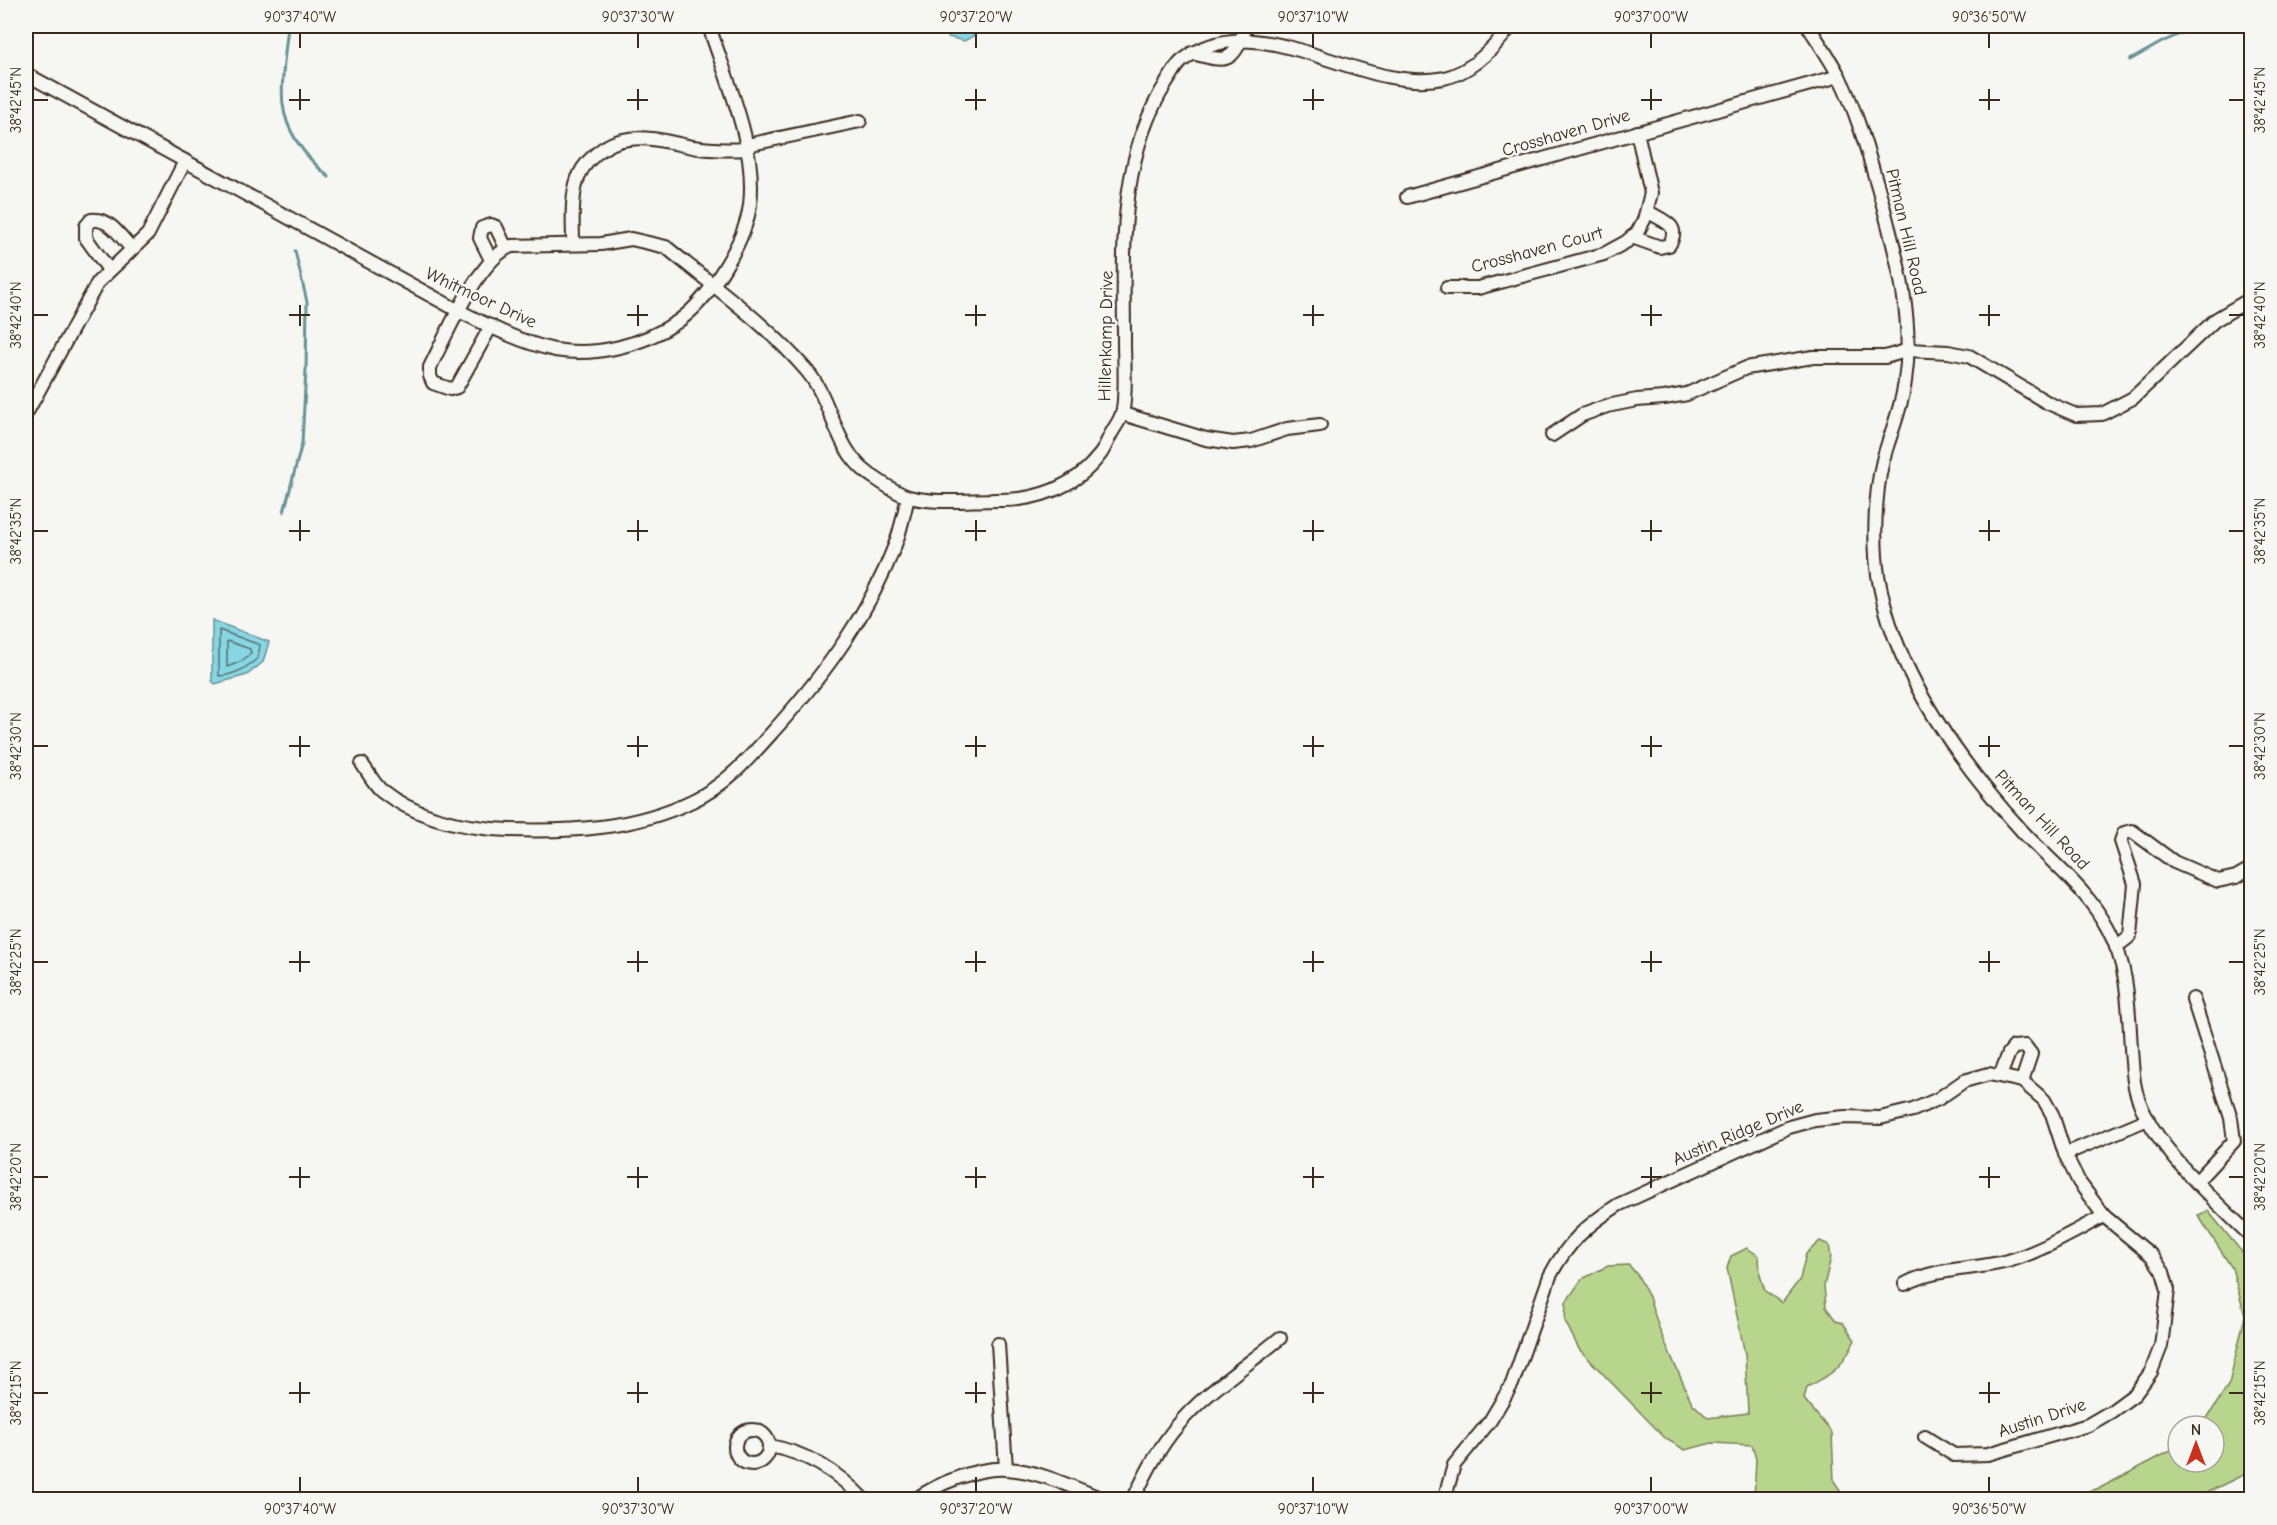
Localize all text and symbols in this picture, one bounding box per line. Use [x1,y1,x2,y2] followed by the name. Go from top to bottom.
[264,8,336,26] text: 90°37'40"W
[602,8,674,26] text: 90°37'30"W
[940,8,1012,26] text: 90°37'20"W
[1278,8,1348,26] text: 90°37'10"W
[1614,8,1688,26] text: 90°37'00"W
[1952,8,2026,26] text: 90°36'50"W
[7,67,25,133] text: 38°42'45"N
[2251,67,2269,133] text: 38°42'45"N
[1500,105,1632,161] street label: Crosshaven Drive
[1881,167,1931,297] street label: Pitman Hill Road
[1469,222,1606,278] street label: Crosshaven Court
[422,263,540,333] street label: Whitmoor Drive
[1094,270,1118,402] street label: Hillenkamp Drive
[7,281,25,349] text: 38°42'40"N
[2251,281,2269,349] text: 38°42'40"N
[7,498,25,564] text: 38°42'35"N
[2251,498,2269,564] text: 38°42'35"N
[7,712,25,780] text: 38°42'30"N
[2251,712,2269,780] text: 38°42'30"N
[1990,766,2094,874] street label: Pitman Hill Road
[7,928,25,996] text: 38°42'25"N
[2251,928,2269,996] text: 38°42'25"N
[1669,1096,1807,1170] street label: Austin Ridge Drive
[7,1143,25,1211] text: 38°42'20"N
[2251,1143,2269,1211] text: 38°42'20"N
[7,1360,25,1426] text: 38°42'15"N
[2251,1360,2269,1426] text: 38°42'15"N
[1995,1394,2089,1442] street label: Austin Drive
[2166,1414,2226,1474] north arrow
[2191,1421,2201,1439] text: N
[264,1500,336,1518] text: 90°37'40"W
[602,1500,674,1518] text: 90°37'30"W
[940,1500,1012,1518] text: 90°37'20"W
[1278,1500,1348,1518] text: 90°37'10"W
[1614,1500,1688,1518] text: 90°37'00"W
[1952,1500,2026,1518] text: 90°36'50"W

